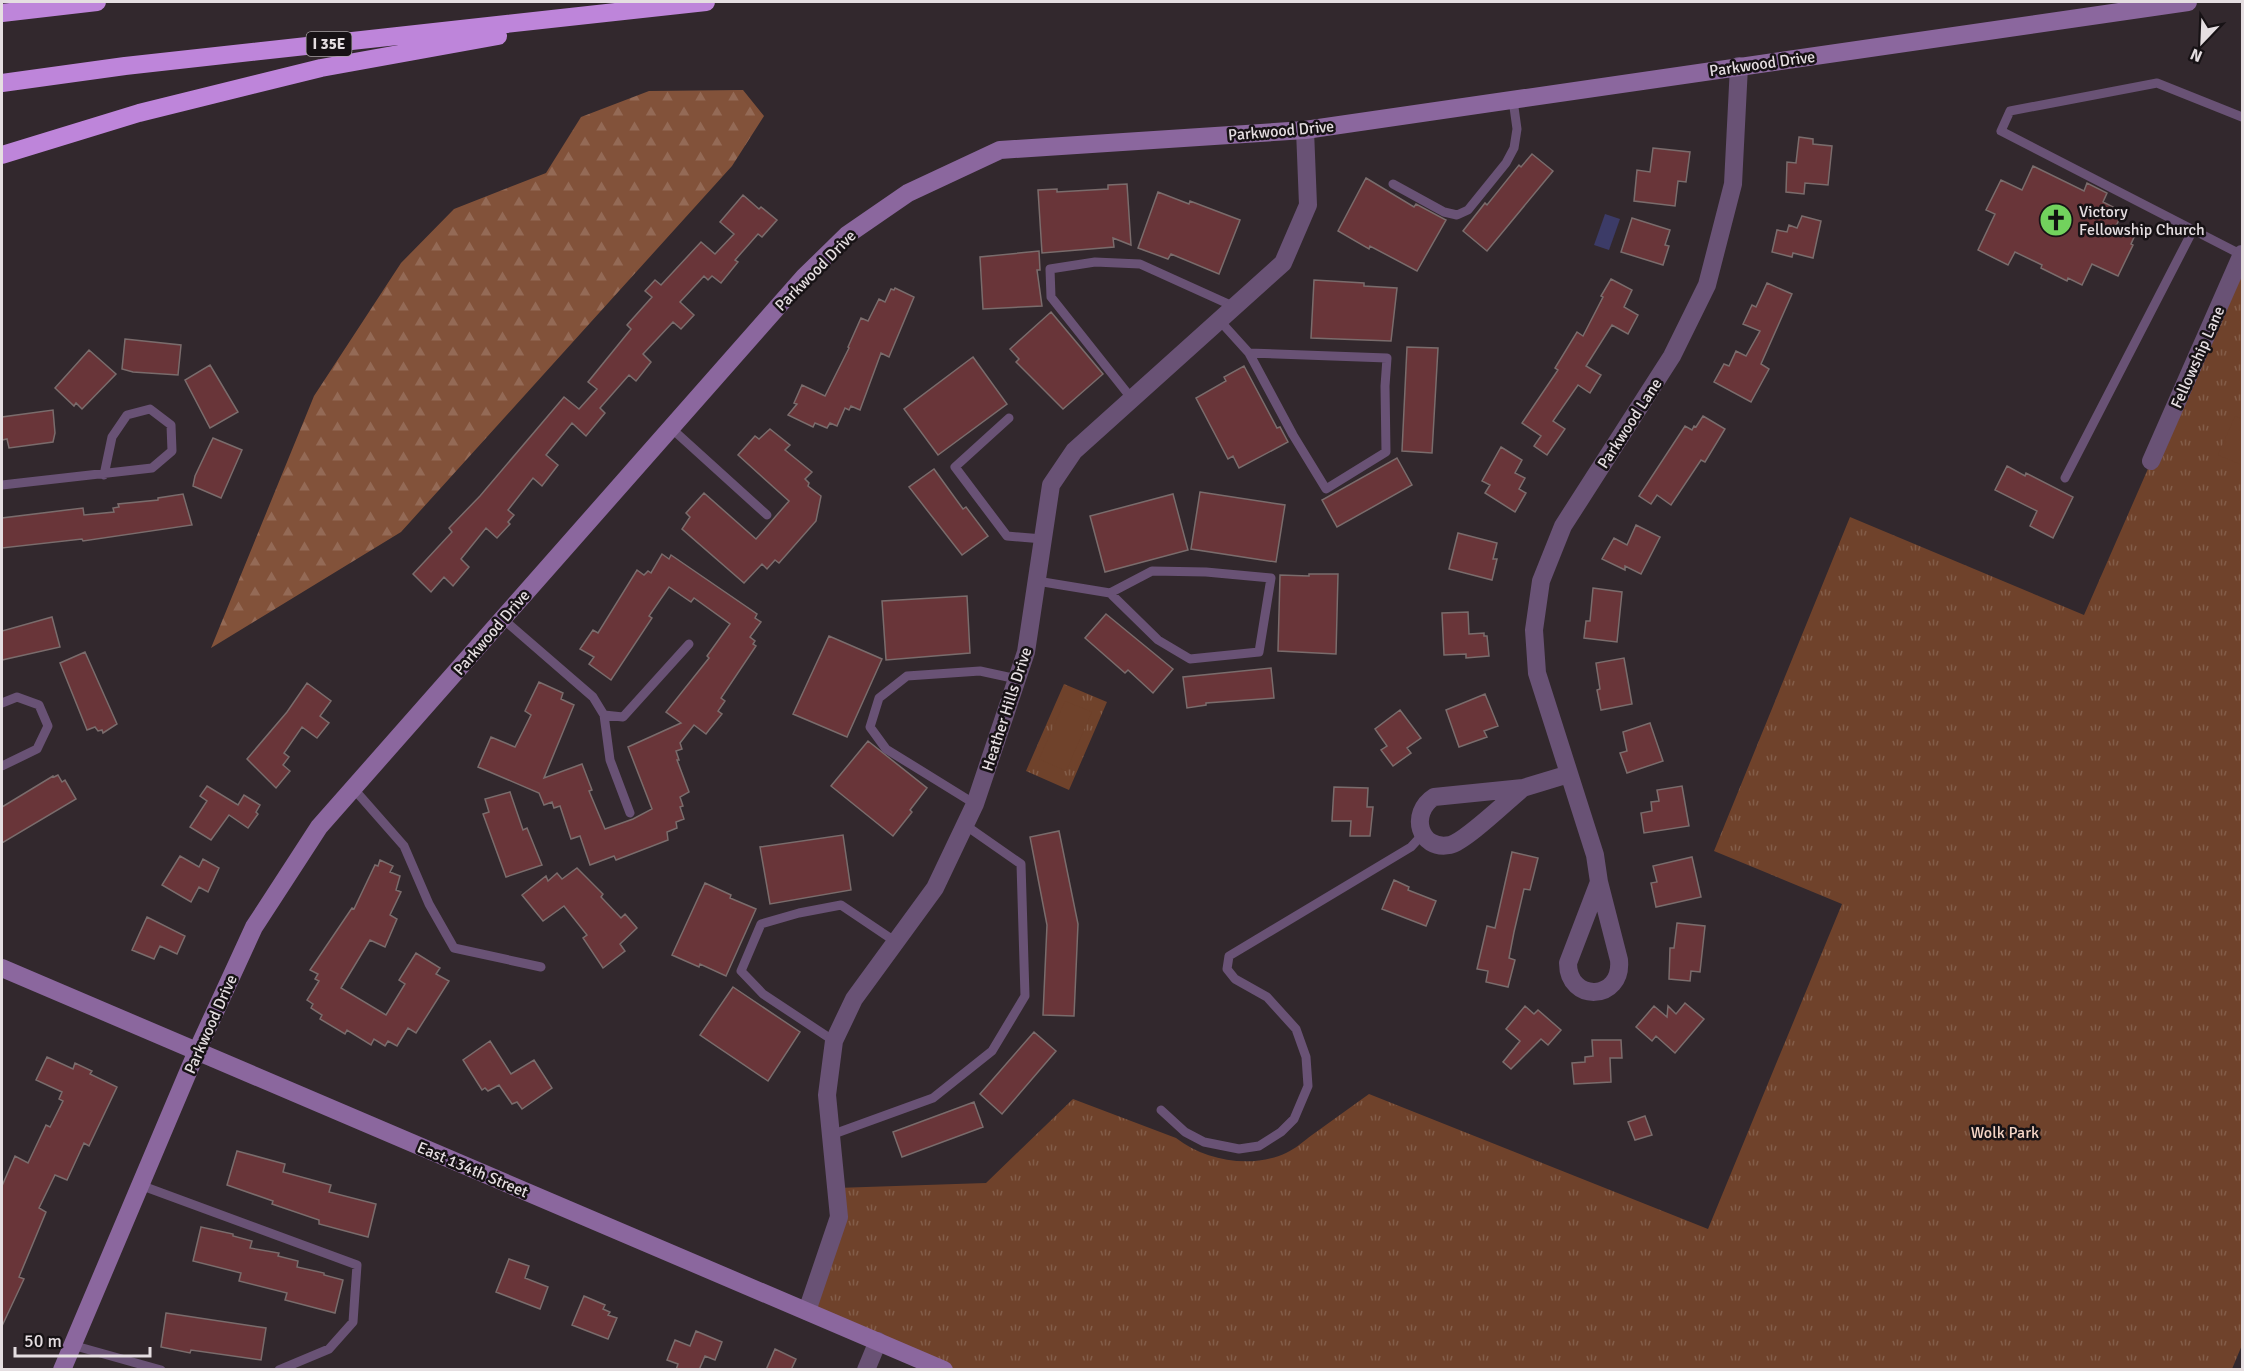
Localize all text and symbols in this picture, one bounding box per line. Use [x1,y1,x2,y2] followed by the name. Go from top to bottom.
[2172,12,2232,72] north arrow
[306,32,352,56] road number: I 35E
[2187,44,2206,66] text: N
[1708,47,1816,81] street label: Parkwood Drive
[1227,116,1335,146] street label: Parkwood Drive
[2038,202,2074,238] church icon: Victory Fellowship Church
[2079,202,2205,240] place label: Victory Fellowship Church
[771,226,860,315] street label: Parkwood Drive
[2166,303,2229,412] street label: Fellowship Lane
[1593,375,1666,473] street label: Parkwood Lane
[449,586,534,679] street label: Parkwood Drive
[977,645,1036,774] street label: Heather Hills Drive
[180,972,242,1077] street label: Parkwood Drive
[1971,1123,2039,1143] park label: Wolk Park
[414,1138,531,1202] street label: East 134th Street
[15,1320,150,1358] scale bar
[24,1330,62,1352] text: 50 m

